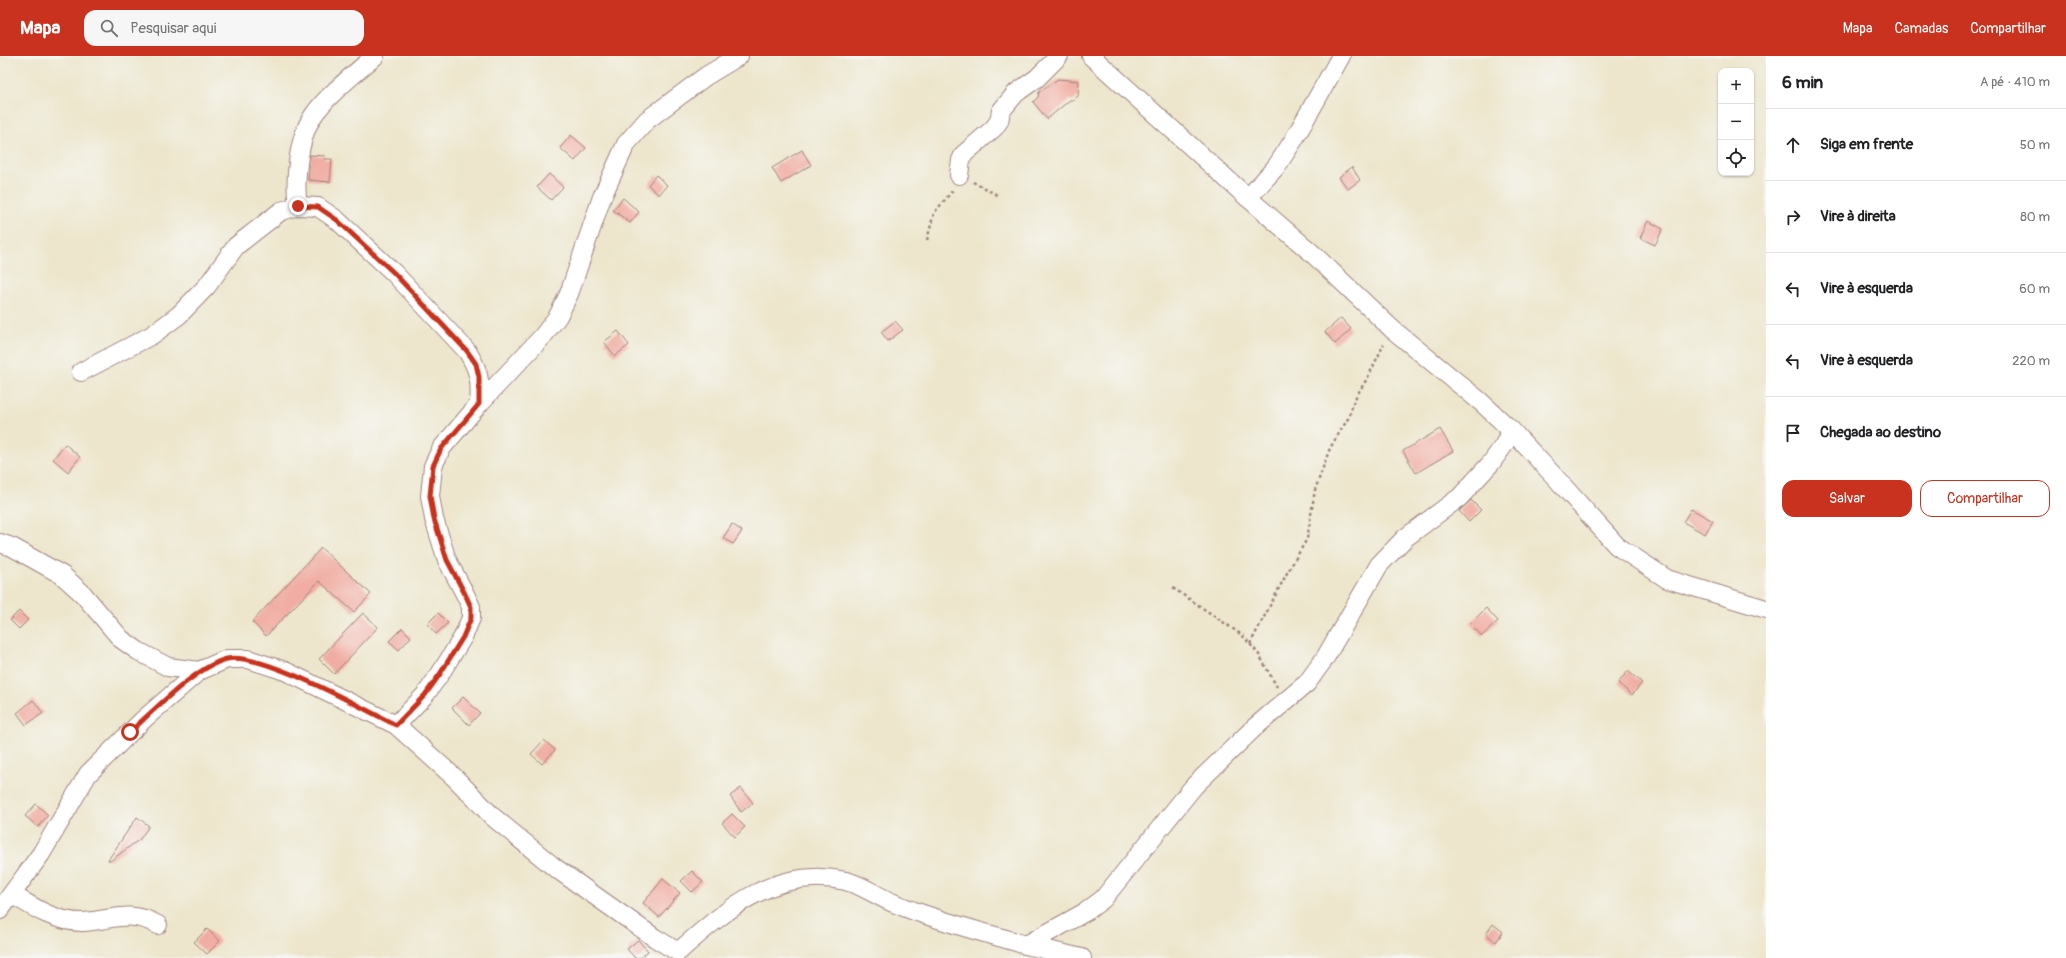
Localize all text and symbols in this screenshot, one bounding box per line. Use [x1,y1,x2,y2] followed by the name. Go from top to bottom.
[84,10,364,46] search box
[20,16,60,40] text: Mapa
[98,17,120,39] icon: search
[130,19,216,38] text: Pesquisar aqui
[1843,20,1872,37] text: Mapa
[1894,20,1948,37] text: Camadas
[1970,20,2046,37] text: Compartilhar
[1718,68,1754,176] map controls
[1718,68,1754,104] button: +
[1782,72,1823,93] text: 6 min
[1980,74,2050,90] text: A pé · 410 m
[1718,104,1754,140] button: −
[1782,134,1804,156] icon: ahead
[1820,135,1913,154] text: Siga em frente
[2020,137,2050,153] text: 50 m
[1718,140,1754,176] button: locate
[289,197,307,215] route end
[1782,206,1804,228] icon: right
[1820,207,1896,226] text: Vire à direita
[2020,209,2050,225] text: 80 m
[1782,278,1804,300] icon: left
[1820,279,1913,298] text: Vire à esquerda
[2019,281,2050,297] text: 60 m
[1782,350,1804,372] icon: left
[1820,351,1913,370] text: Vire à esquerda
[2012,353,2050,369] text: 220 m
[1782,422,1804,444] icon: arrive
[1820,423,1941,442] text: Chegada ao destino
[1782,480,1912,517] button: Salvar
[1920,480,2050,517] button: Compartilhar
[121,723,139,741] route start

